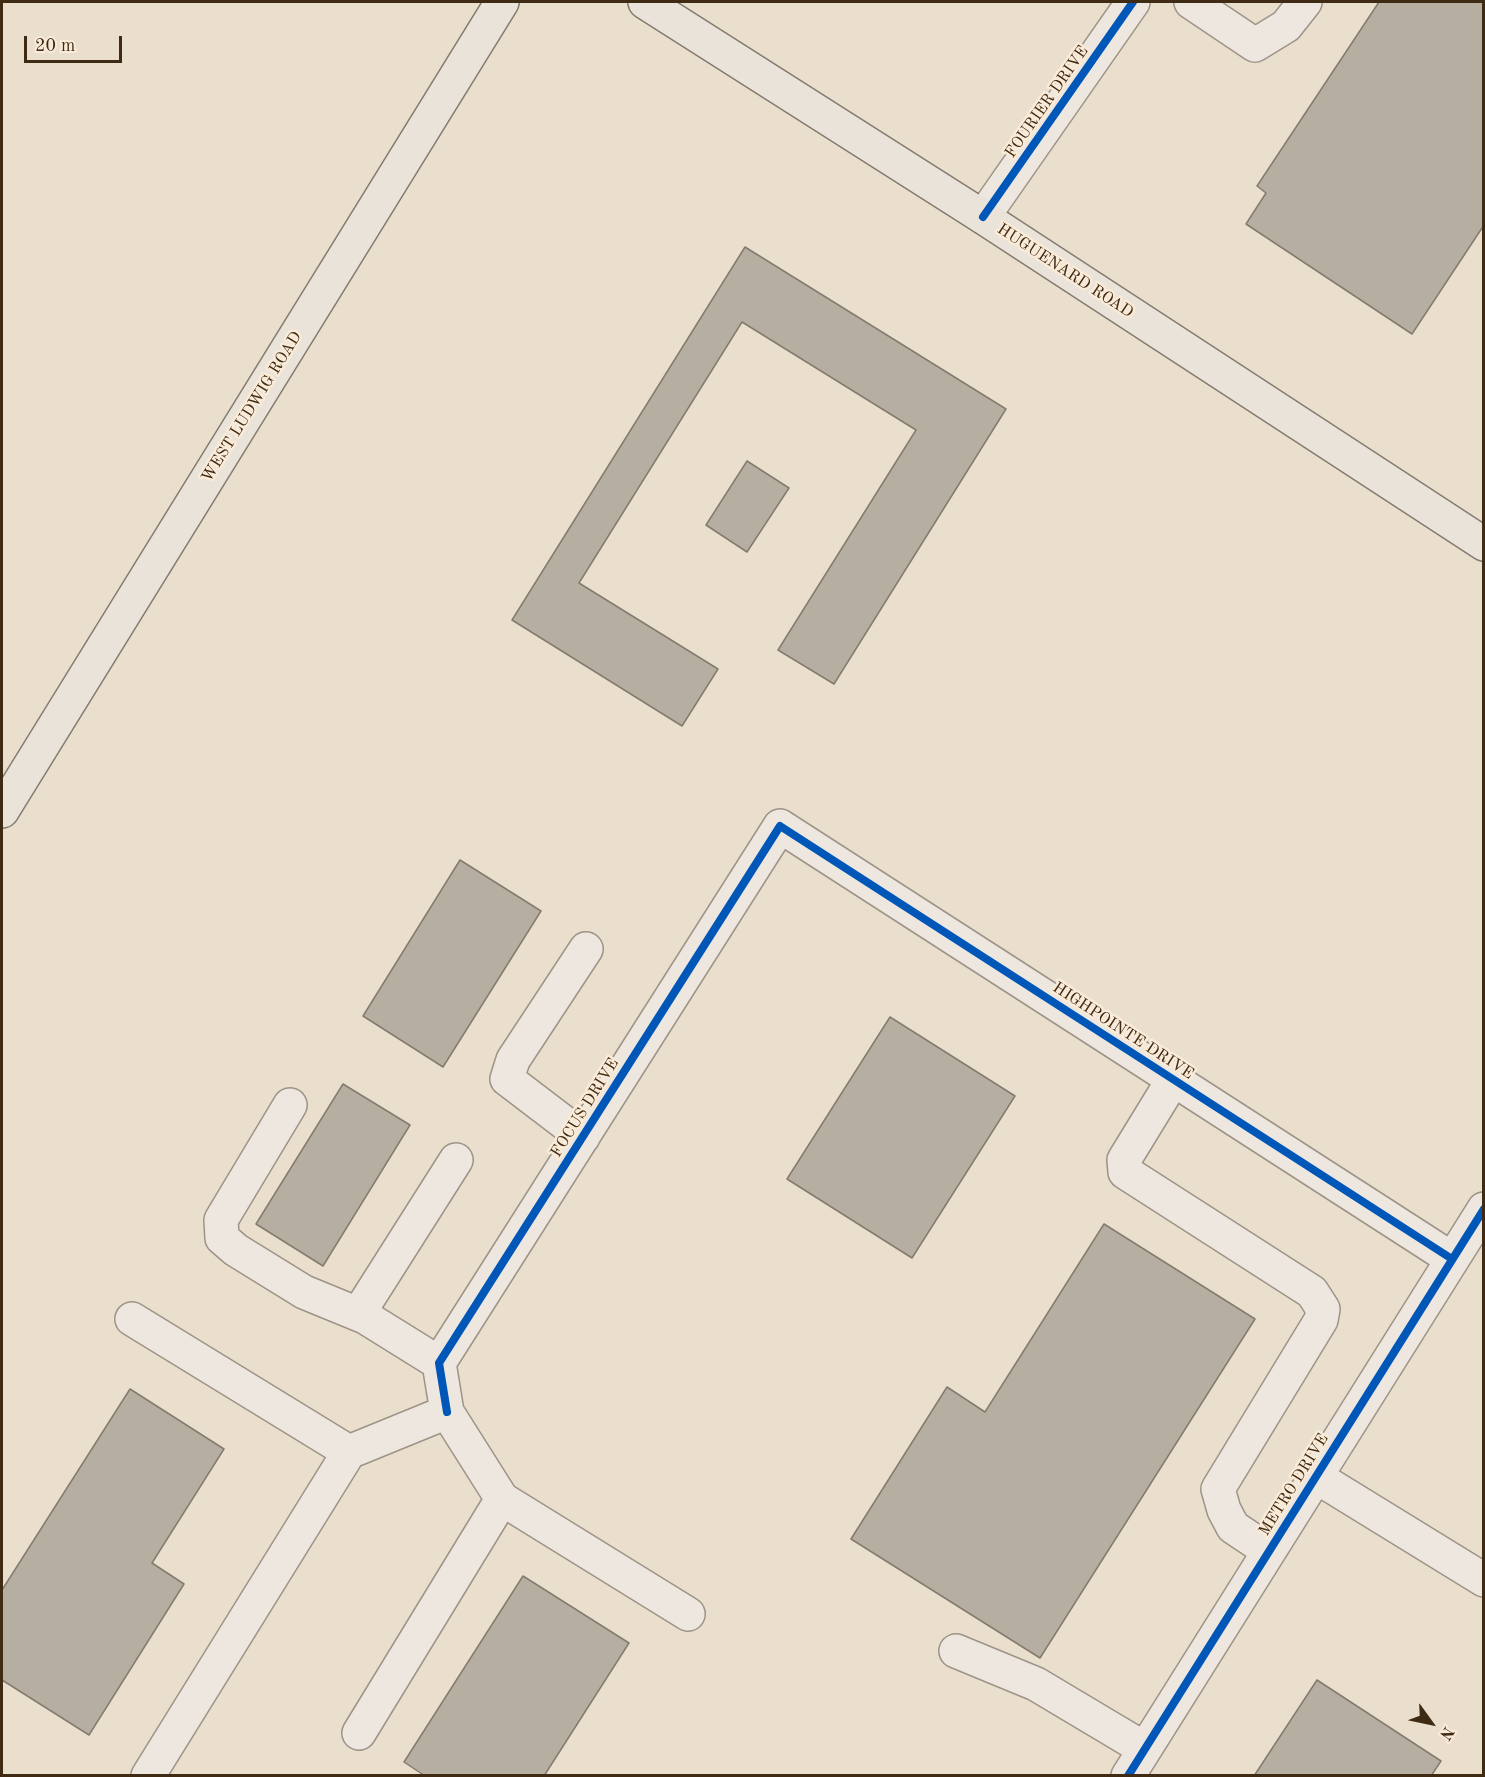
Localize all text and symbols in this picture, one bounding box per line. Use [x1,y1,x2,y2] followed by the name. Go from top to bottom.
[27,24,124,62] scale bar
[35,37,75,55] text: 20 m
[1001,42,1093,162] street label: FOURIER DRIVE
[993,220,1137,322] street label: HUGUENARD ROAD
[198,328,306,486] street label: WEST LUDWIG ROAD
[1049,978,1197,1084] street label: HIGHPOINTE DRIVE
[547,1055,623,1161] street label: FOCUS DRIVE
[1255,1430,1333,1540] street label: METRO DRIVE
[1401,1693,1461,1753] north arrow
[1436,1723,1456,1742] text: N

